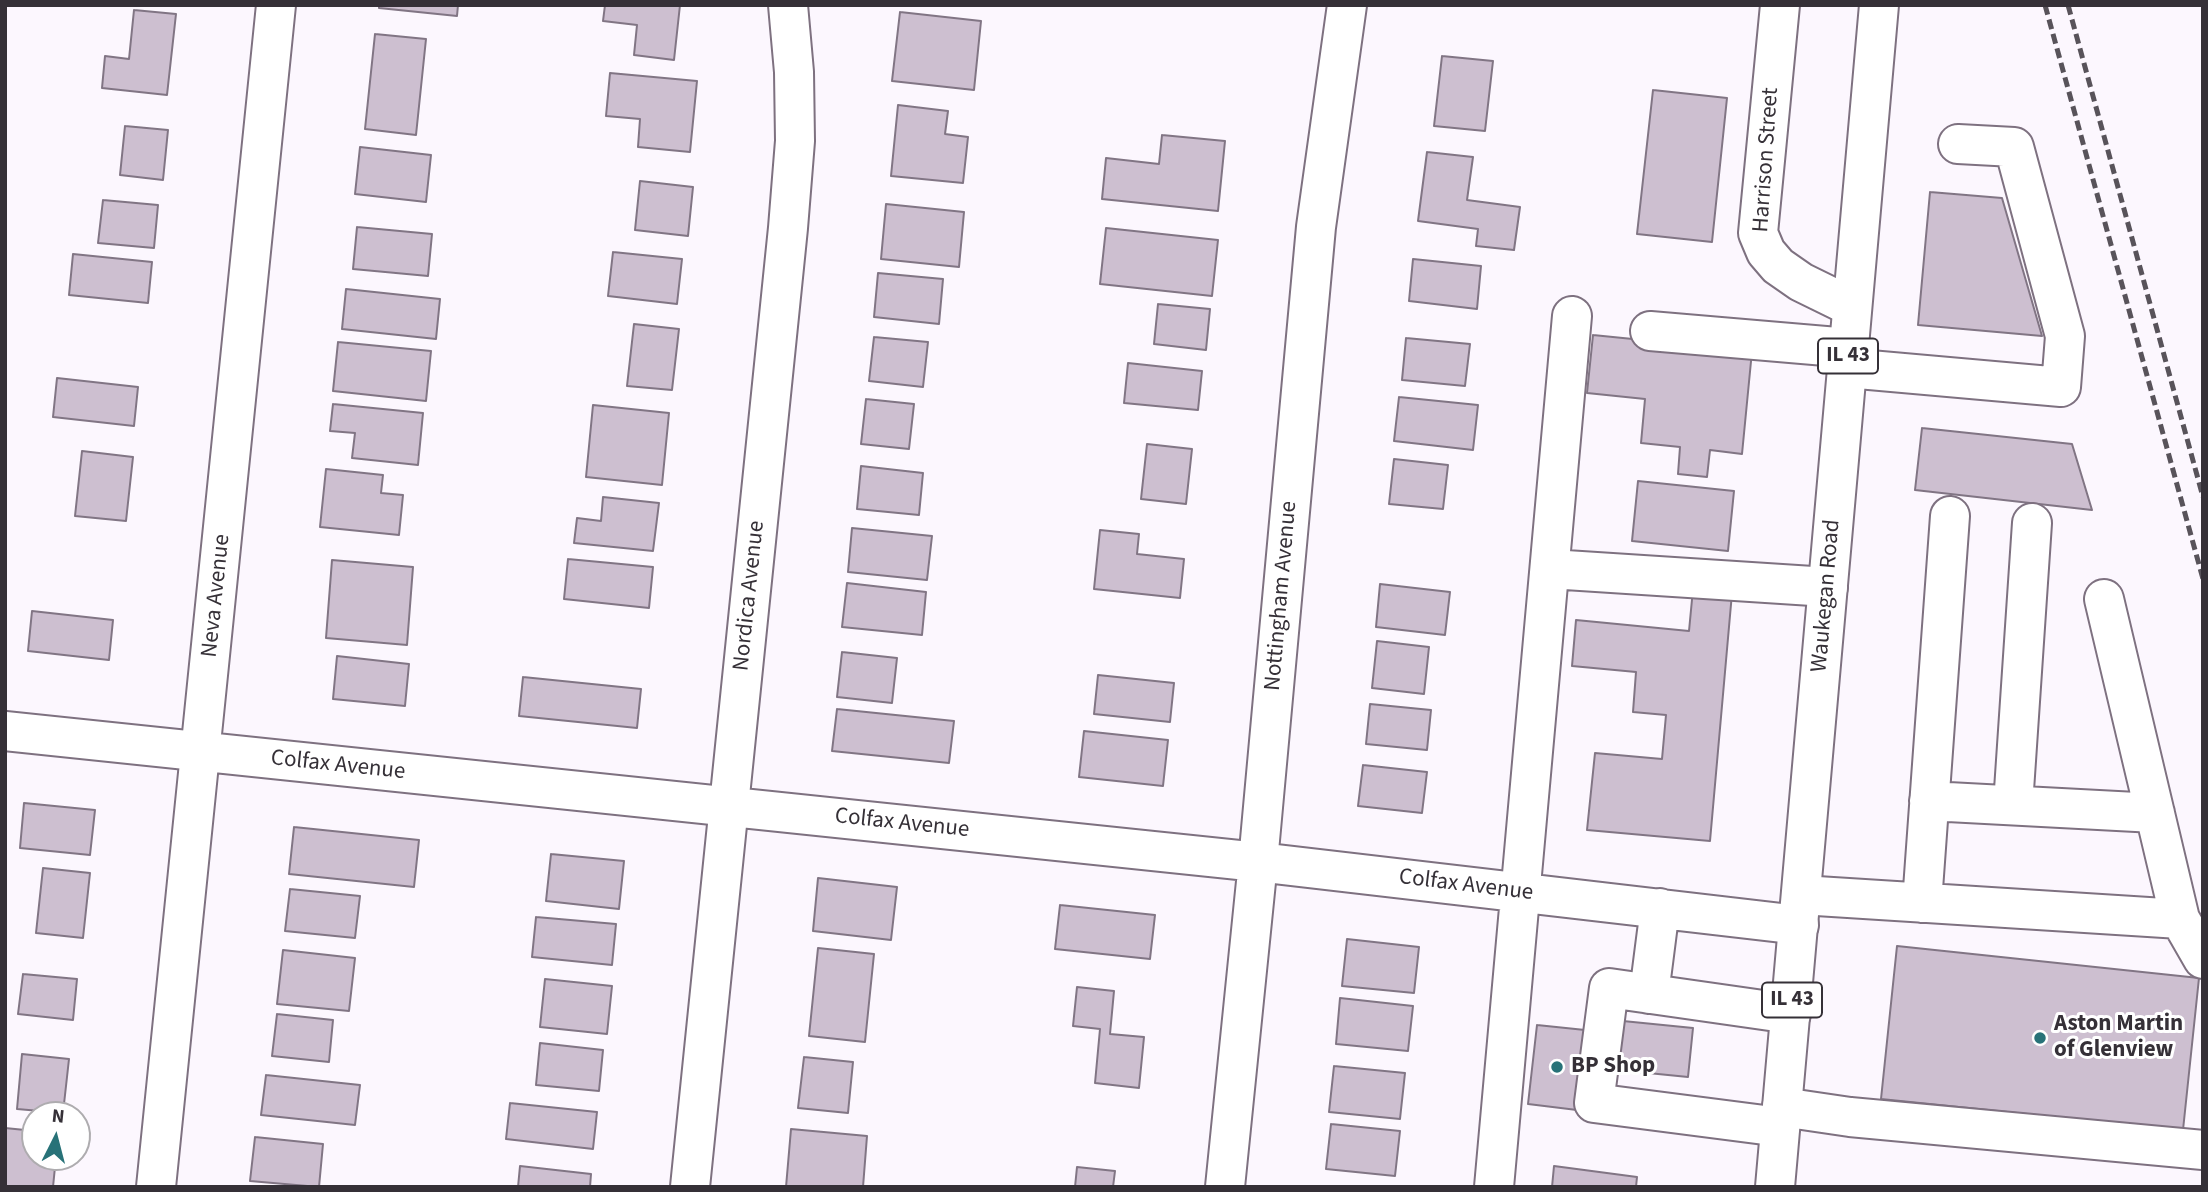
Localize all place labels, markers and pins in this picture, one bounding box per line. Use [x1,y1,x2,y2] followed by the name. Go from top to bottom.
[2054,1011,2183,1065] place label: Aston Martin of Glenview
[2032,1030,2048,1046] marker: Aston Martin of Glenview
[1571,1053,1655,1081] place label: BP Shop
[1549,1059,1565,1075] marker: BP Shop

